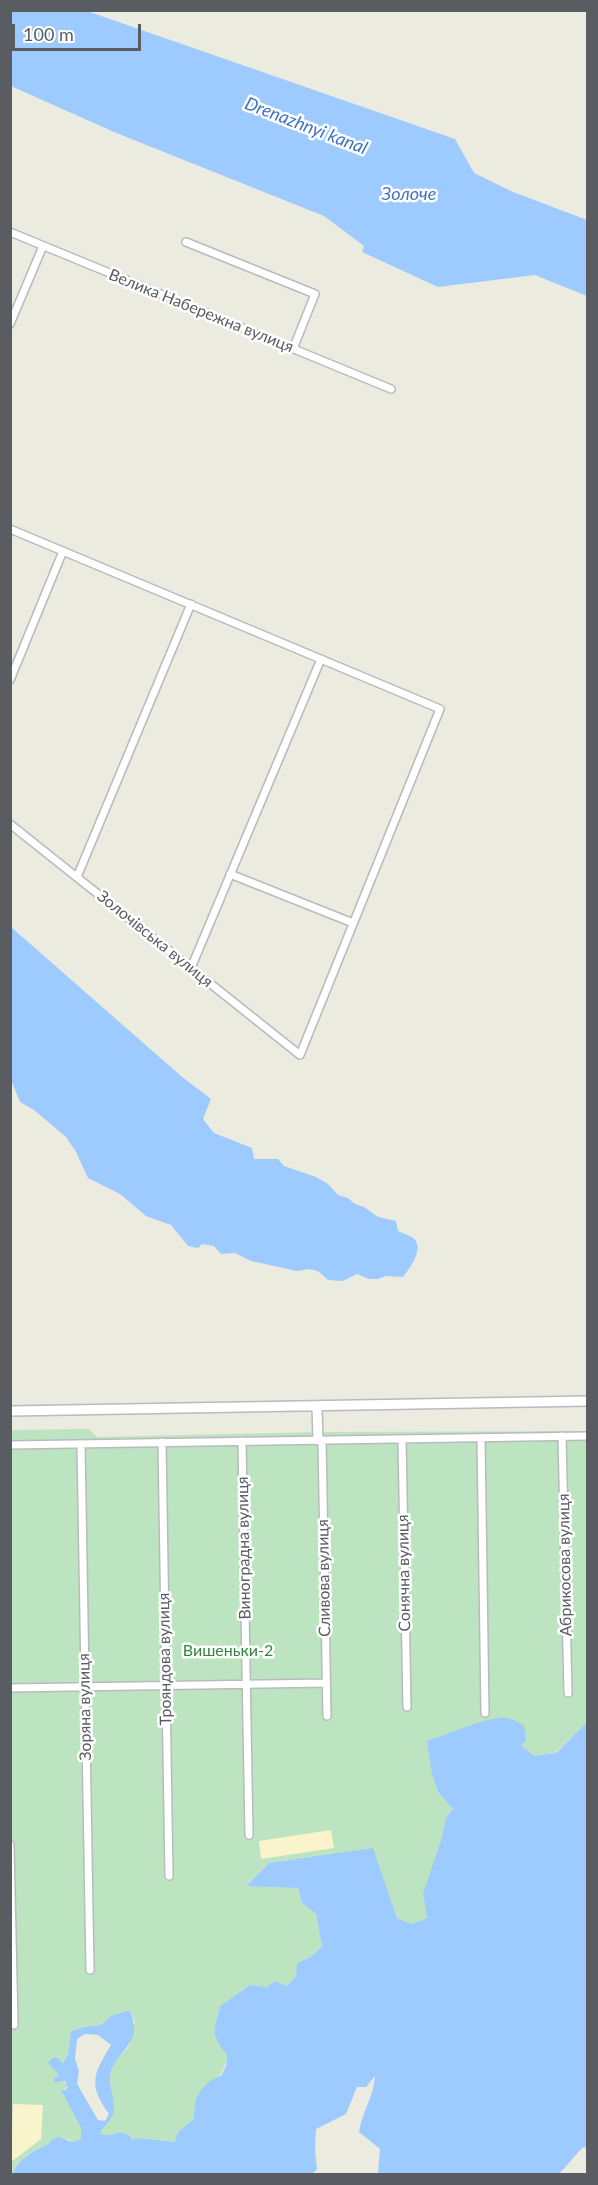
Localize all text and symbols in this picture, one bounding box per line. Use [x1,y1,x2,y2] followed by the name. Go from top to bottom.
[15,12,144,50] scale bar
[23,23,74,45] text: 100 m
[242,93,370,159] water label: Drenazhnyi kanal
[382,183,436,205] water label: Золоче
[106,265,296,357] street label: Велика Набережна вулиця
[93,886,217,992] street label: Золочівська вулиця
[233,1476,255,1620] street label: Виноградна вулиця
[554,1493,576,1637] street label: Абрикосова вулиця
[393,1514,415,1632] street label: Сонячна вулиця
[313,1519,335,1637] street label: Сливова вулиця
[154,1592,176,1726] street label: Трояндова вулиця
[183,1641,273,1661] park label: Вишеньки-2
[74,1653,96,1761] street label: Зоряна вулиця

